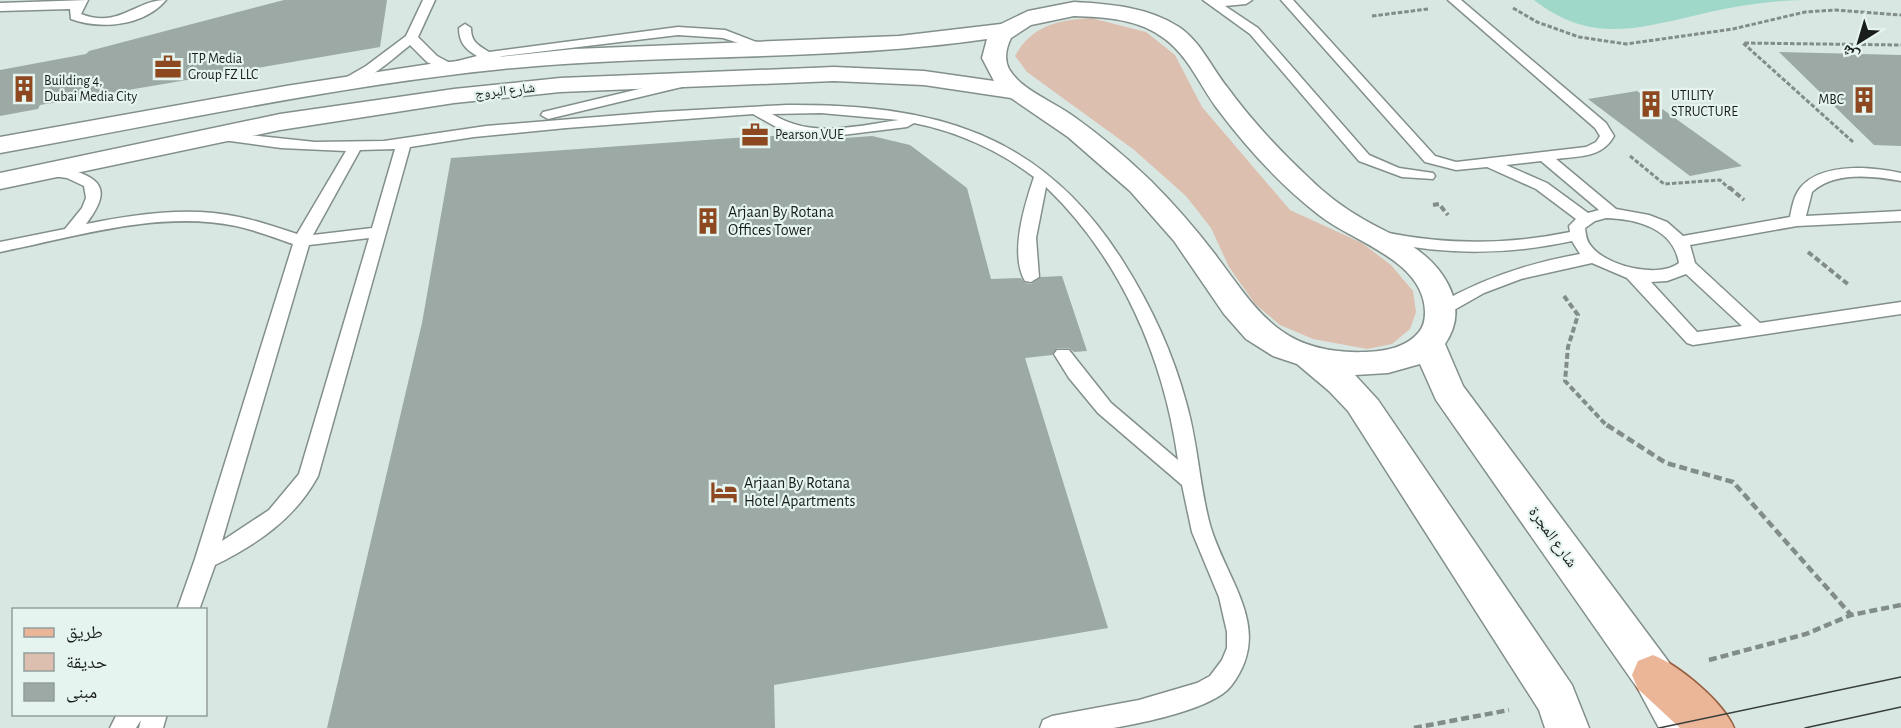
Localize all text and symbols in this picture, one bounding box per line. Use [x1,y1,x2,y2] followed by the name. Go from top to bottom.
[1829,12,1889,72] north arrow
[1839,41,1863,65] text: ش
[153,52,183,82] office icon: ITP Media Group FZ LLC
[188,52,258,82] place label: ITP Media Group FZ LLC
[9,74,39,104] building icon: Building 4, Dubai Media City
[44,74,137,104] place label: Building 4, Dubai Media City
[474,81,536,103] street label: شارع البروج
[1849,85,1879,115] building icon: MBC
[1636,89,1666,119] building icon: UTILITY STRUCTURE
[1671,89,1738,119] place label: UTILITY STRUCTURE
[1818,93,1844,107] place label: MBC
[740,120,770,150] office icon: Pearson VUE
[775,128,844,142] place label: Pearson VUE
[728,204,834,238] place label: Arjaan By Rotana Offices Tower
[693,206,723,236] building icon: Arjaan By Rotana Offices Tower
[744,475,855,509] place label: Arjaan By Rotana Hotel Apartments
[709,477,739,507] hotel icon: Arjaan By Rotana Hotel Apartments
[1524,504,1580,571] street label: شارع المجرة
[12,608,207,716] legend
[66,624,103,643] text: طريق
[66,654,107,672] text: حديقة
[66,684,97,703] text: مبنى

